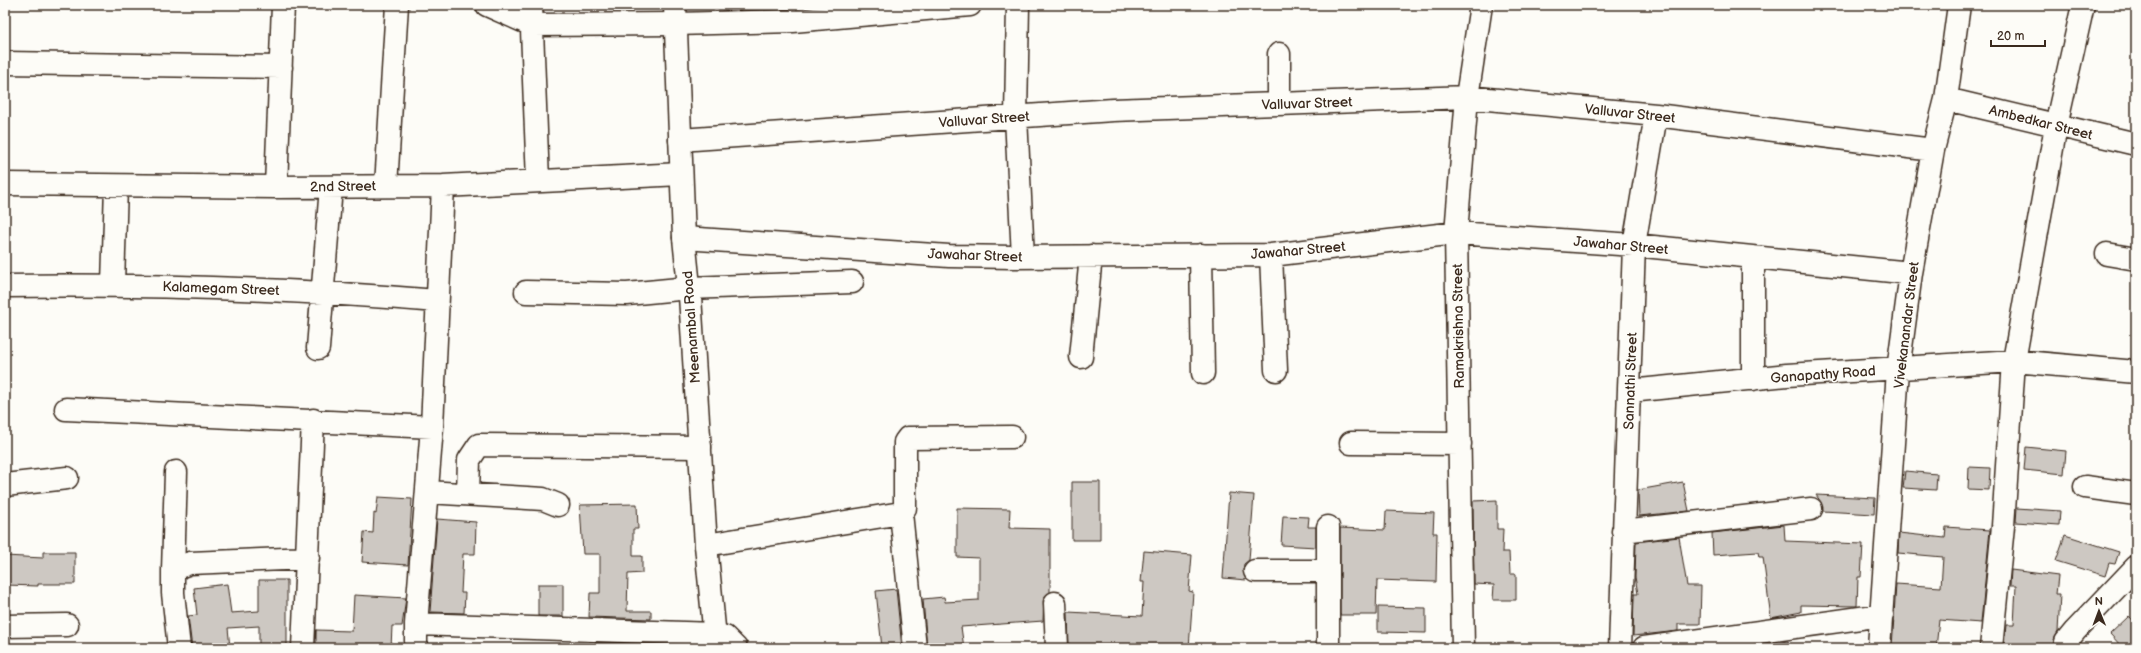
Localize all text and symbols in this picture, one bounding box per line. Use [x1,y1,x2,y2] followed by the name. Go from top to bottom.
[1991,22,2045,48] scale bar
[1997,29,2024,44] text: 20 m
[1261,93,1353,114] street label: Valluvar Street
[1584,100,1677,127] street label: Valluvar Street
[1987,101,2095,144] street label: Ambedkar Street
[938,108,1031,131] street label: Valluvar Street
[310,177,377,196] street label: 2nd Street
[1573,233,1670,258] street label: Jawahar Street
[1250,238,1347,263] street label: Jawahar Street
[927,245,1023,266] street label: Jawahar Street
[1890,260,1923,389] street label: Vivekanandar Street
[1449,263,1468,389] street label: Ramakrishna Street
[679,270,704,384] street label: Meenambal Road
[162,278,281,299] street label: Kalamegam Street
[1620,331,1641,430] street label: Sannathi Street
[1770,362,1876,387] street label: Ganapathy Road
[2079,591,2119,631] north arrow
[2095,595,2103,608] text: N

